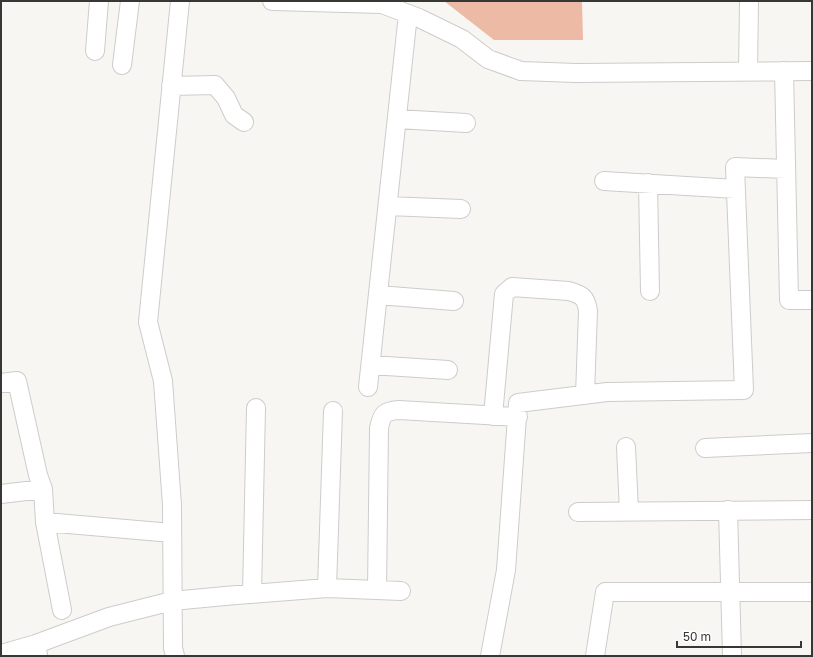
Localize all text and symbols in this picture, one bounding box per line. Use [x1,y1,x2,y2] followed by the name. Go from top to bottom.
[677,623,801,649] scale bar
[683,629,711,644] text: 50 m

